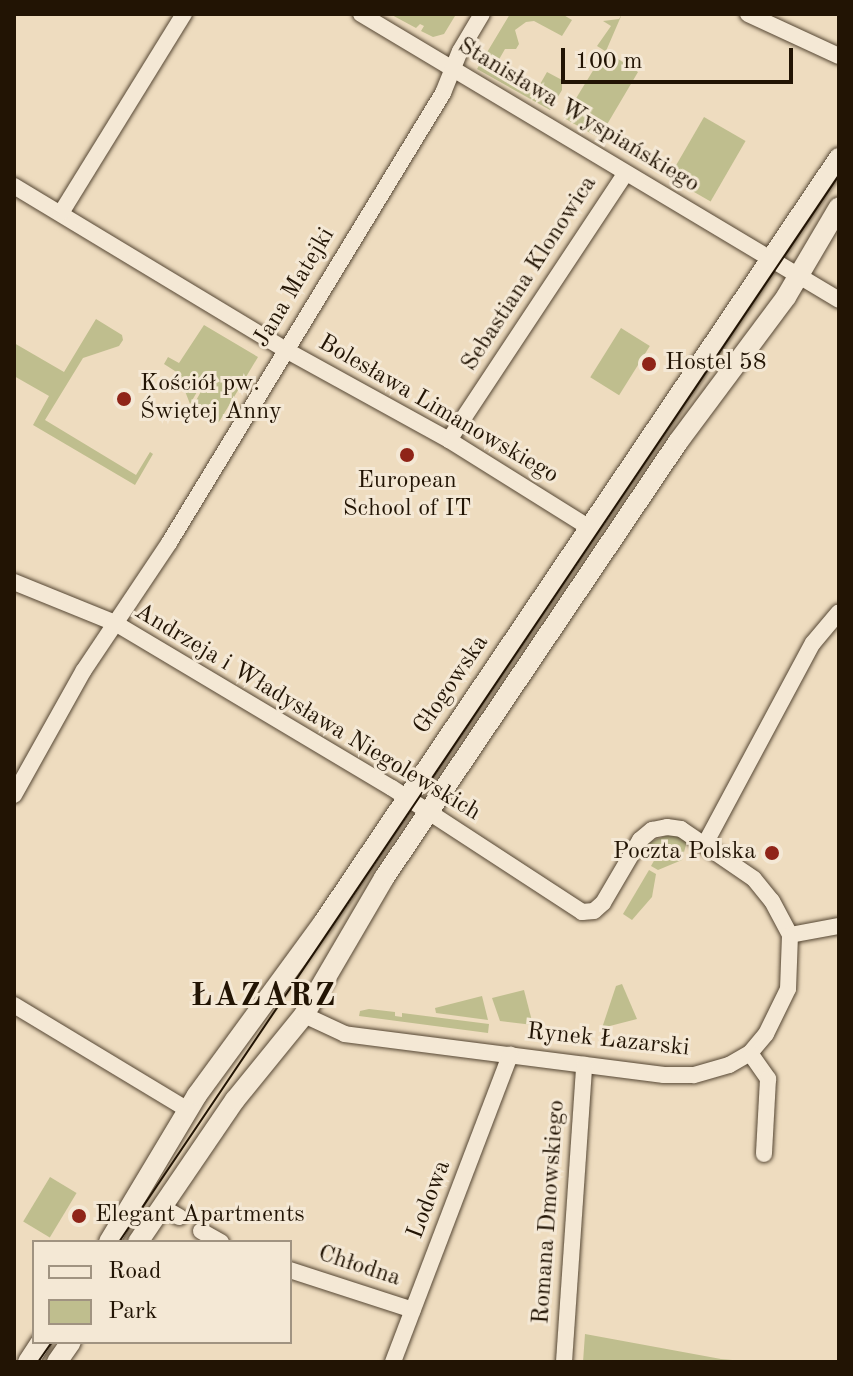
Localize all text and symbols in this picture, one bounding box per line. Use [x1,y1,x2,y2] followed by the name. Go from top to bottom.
[452,32,704,200] street label: Stanisława Wyspiańskiego
[565,32,797,82] scale bar
[575,50,643,74] text: 100 m
[456,171,604,377] street label: Sebastiana Klonowica
[248,223,342,353] street label: Jana Matejki
[313,329,563,491] street label: Bolesława Limanowskiego
[665,350,767,378] place label: Hostel 58
[640,355,658,373] marker: Hostel 58
[140,371,282,427] place label: Kościół pw. Świętej Anny
[115,390,133,408] marker: Kościół pw. Świętej Anny
[398,446,416,464] marker: European School of IT
[343,468,471,524] place label: European School of IT
[129,598,485,828] street label: Andrzeja i Władysława Niegolewskich
[408,630,496,740] street label: Głogowska
[613,839,756,867] place label: Poczta Polska
[763,844,781,862] marker: Poczta Polska
[191,978,337,1016] district label: ŁAZARZ
[525,1018,691,1064] street label: Rynek Łazarski
[528,1099,572,1325] street label: Romana Dmowskiego
[402,1157,458,1243] street label: Lodowa
[95,1202,305,1230] place label: Elegant Apartments
[70,1207,88,1225] marker: Elegant Apartments
[32,1240,292,1344] legend
[314,1240,404,1294] street label: Chłodna
[108,1260,161,1284] text: Road
[108,1300,157,1324] text: Park

